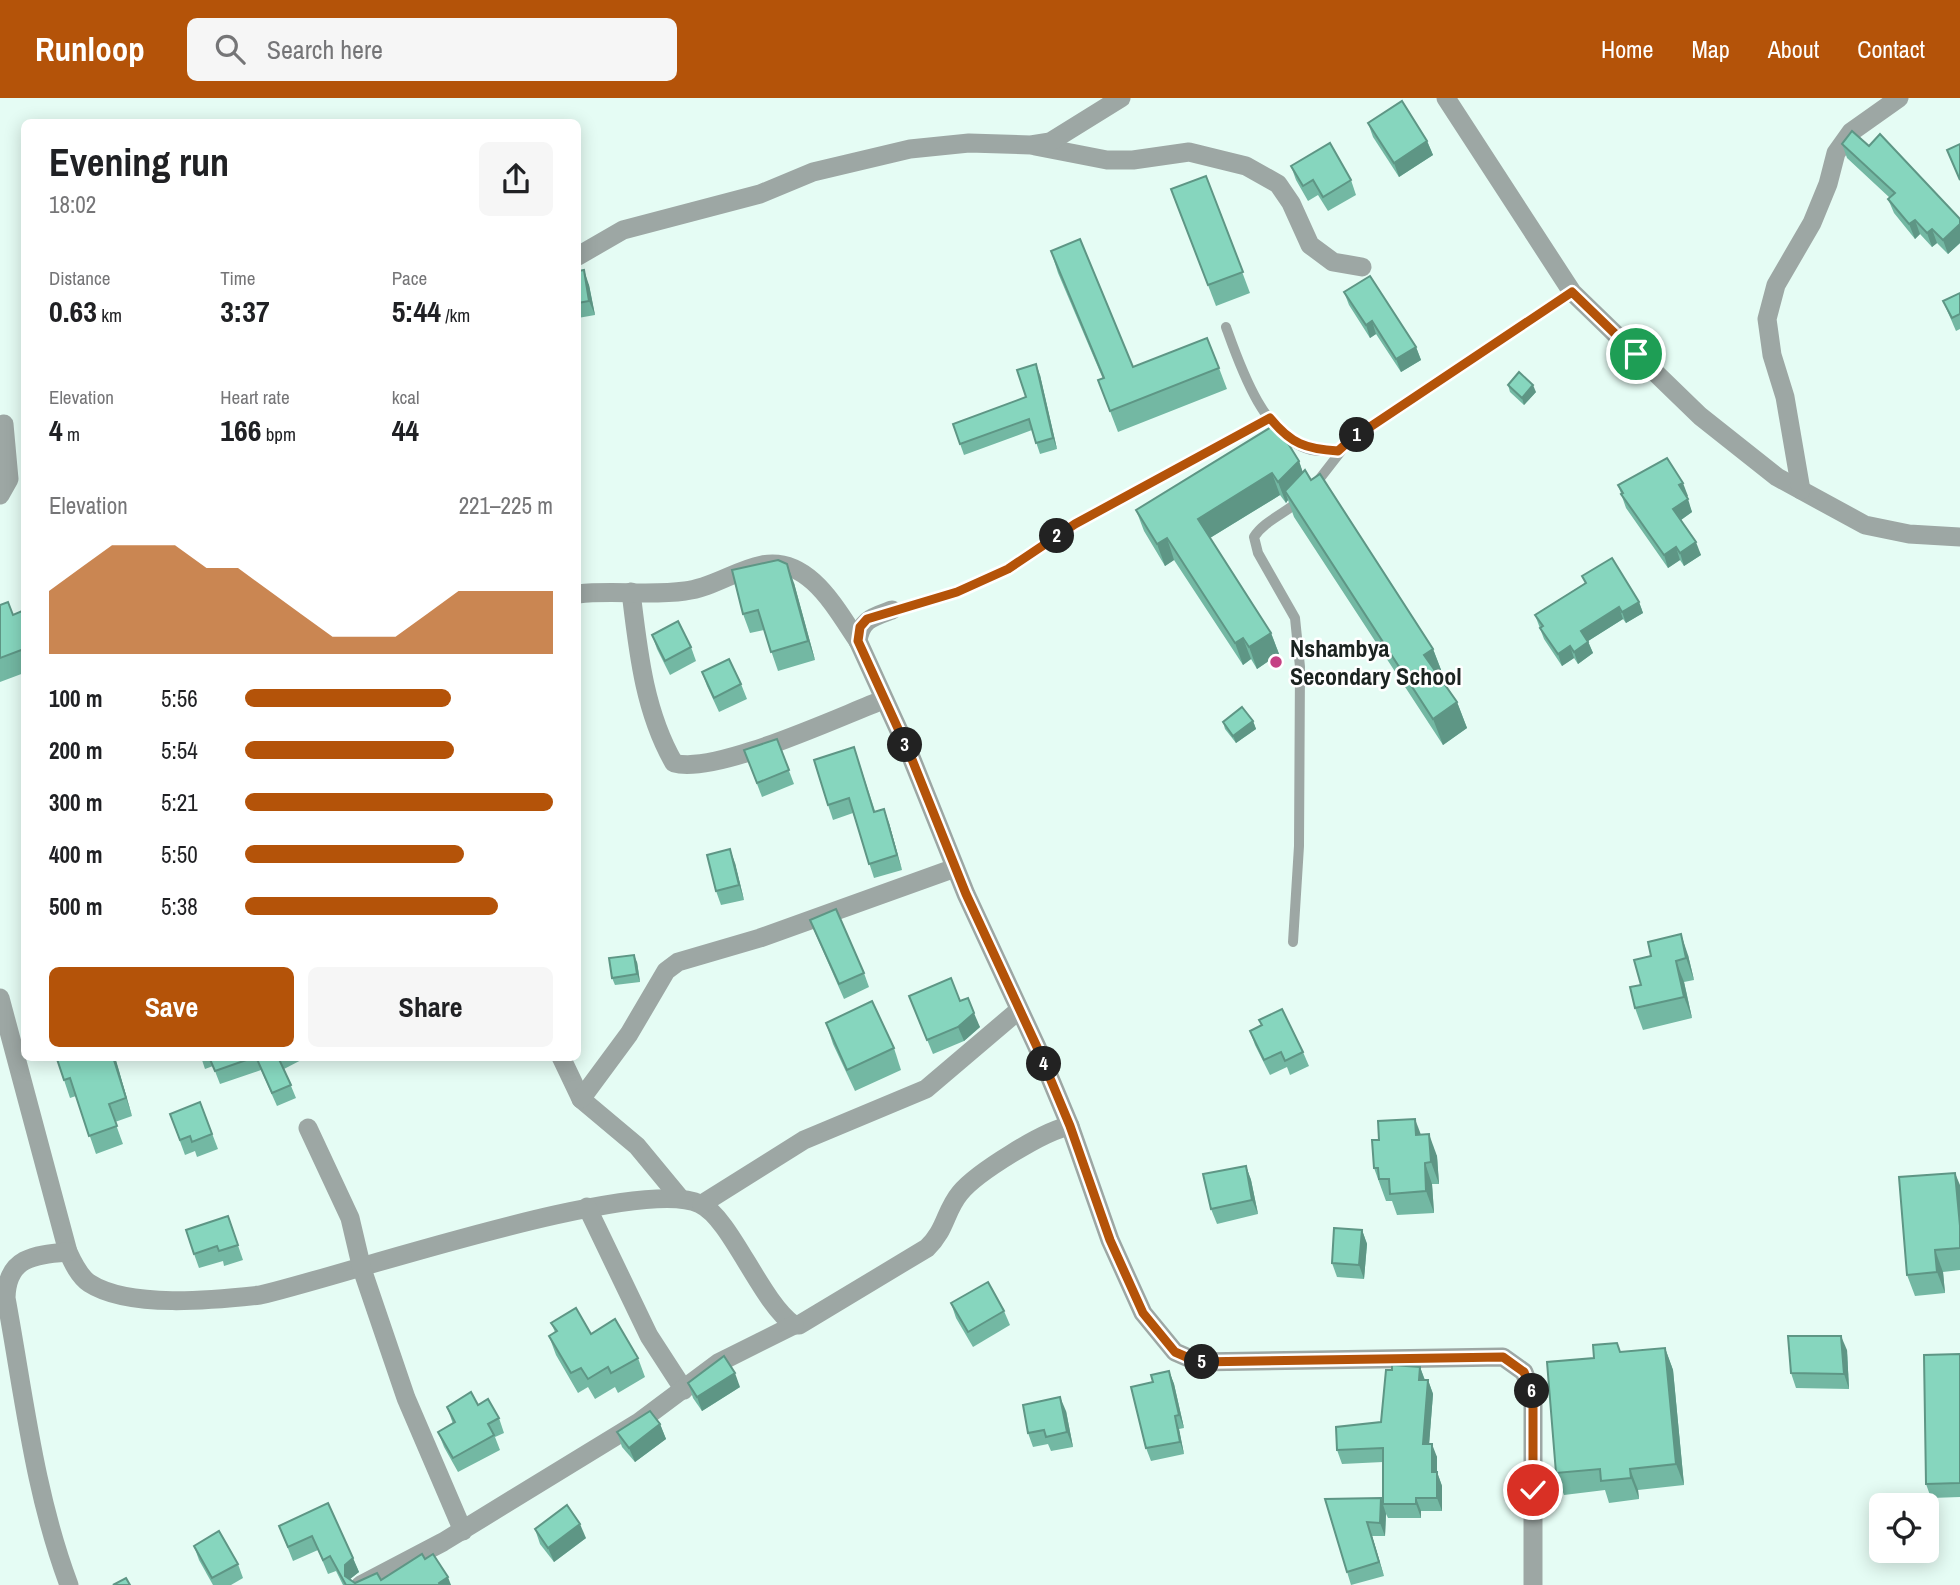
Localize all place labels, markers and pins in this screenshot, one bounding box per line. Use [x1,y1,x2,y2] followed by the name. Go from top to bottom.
[1606,324,1666,384] pin
[1340,418,1374,452] pin: 1
[1040,518,1074,554] pin: 2
[1290,632,1462,692] place label: Nshambya Secondary School
[1268,654,1284,670] marker: Nshambya Secondary School
[888,728,922,762] pin: 3
[1026,1046,1062,1082] pin: 4
[1184,1344,1220,1380] pin: 5
[1514,1374,1550,1408] pin: 6
[1503,1460,1563,1520] pin

